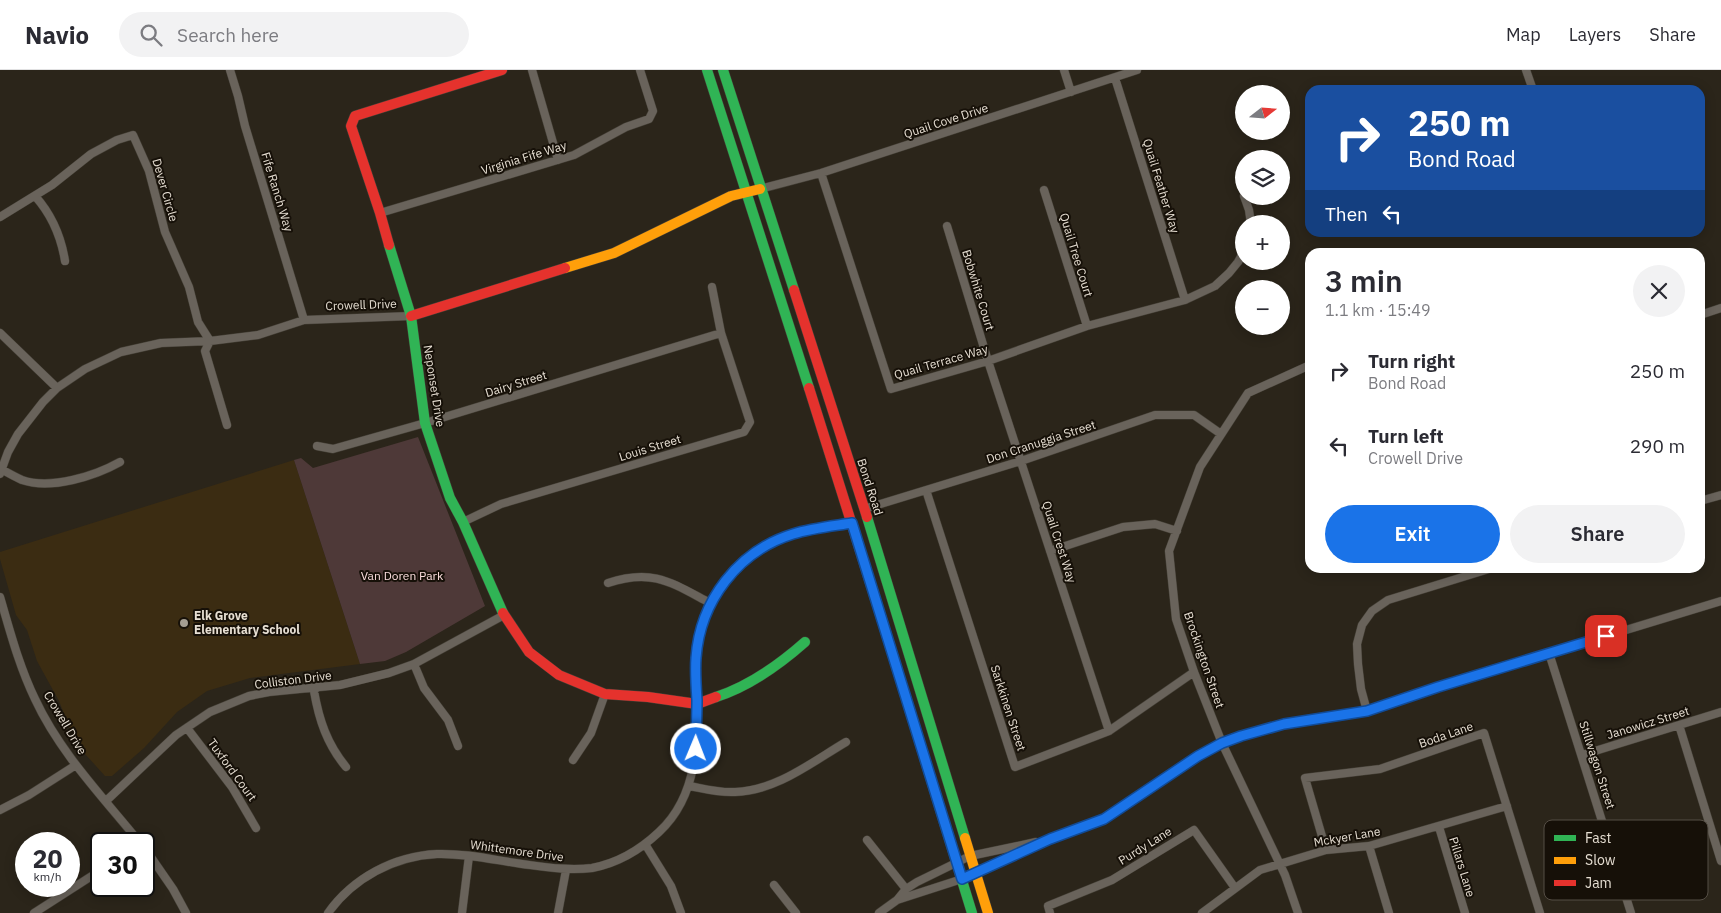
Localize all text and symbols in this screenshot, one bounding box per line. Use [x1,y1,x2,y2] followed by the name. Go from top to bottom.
[119,12,469,57] search box
[25,19,89,51] text: Navio
[137,21,165,49] icon: search
[177,23,279,47] text: Search here
[1506,23,1541,46] text: Map
[1569,23,1621,46] text: Layers
[1649,23,1696,46] text: Share
[1235,85,1290,140] north arrow
[1235,85,1290,335] map controls
[902,100,990,141] street label: Quail Cove Drive
[1408,100,1511,146] text: 250 m
[1325,105,1390,170] icon: right
[479,137,568,178] street label: Virginia Fife Way
[1140,137,1183,235] street label: Quail Feather Way
[1408,144,1516,173] text: Bond Road
[258,150,297,233] street label: Fife Ranch Way
[1235,150,1290,205] button: layers
[149,157,182,223] street label: Dever Circle
[1378,200,1406,228] icon: left
[1325,202,1368,226] text: Then
[1057,211,1096,299] street label: Quail Tree Court
[1235,215,1290,270] button: +
[959,248,998,332] street label: Bobwhite Court
[1325,261,1403,300] text: 3 min
[1633,265,1685,317] button: close
[1235,280,1290,335] button: −
[325,296,397,313] street label: Crowell Drive
[1325,300,1431,320] text: 1.1 km · 15:49
[892,341,990,382] street label: Quail Terrace Way
[421,344,448,428] street label: Neponset Drive
[1368,349,1455,373] text: Turn right
[1325,357,1353,385] icon: right
[1630,359,1685,383] text: 250 m
[483,367,549,400] street label: Dairy Street
[1368,373,1446,393] text: Bond Road
[984,417,1097,466] street label: Don Cranuggia Street
[1368,424,1444,448] text: Turn left
[617,431,683,464] street label: Louis Street
[1325,432,1353,460] icon: left
[1630,434,1685,458] text: 290 m
[1368,448,1463,468] text: Crowell Drive
[854,457,887,517] street label: Bond Road
[1039,499,1080,585] street label: Quail Crest Way
[1325,505,1500,563] button: Exit
[1510,505,1685,563] button: Share
[361,568,444,583] park label: Van Doren Park
[194,608,300,637] place label: Elk Grove Elementary School
[1181,610,1228,710] street label: Brockington Street
[1585,615,1627,657] pin
[178,617,190,629] marker: Elk Grove Elementary School
[1592,622,1620,650] icon: arrive
[988,663,1029,753] street label: Sarkkinen Street
[253,667,333,692] street label: Colliston Drive
[41,688,90,758] street label: Crowell Drive
[1605,703,1691,742] street label: Janowicz Street
[1417,718,1475,751] street label: Boda Lane
[1576,719,1619,811] street label: Stillwagon Street
[669,722,721,774] position arrow
[205,736,260,804] street label: Tuxford Court
[1544,820,1708,900] legend
[1115,823,1175,868] street label: Purdy Lane
[1312,823,1382,850] street label: Mckyer Lane
[1585,829,1611,847] text: Fast
[90,832,155,897] speed limit sign: 30
[1446,835,1479,899] street label: Pillars Lane
[469,837,565,865] street label: Whittemore Drive
[32,842,63,875] text: 20
[1585,851,1616,869] text: Slow
[33,869,62,884] text: km/h
[1585,874,1612,892] text: Jam

